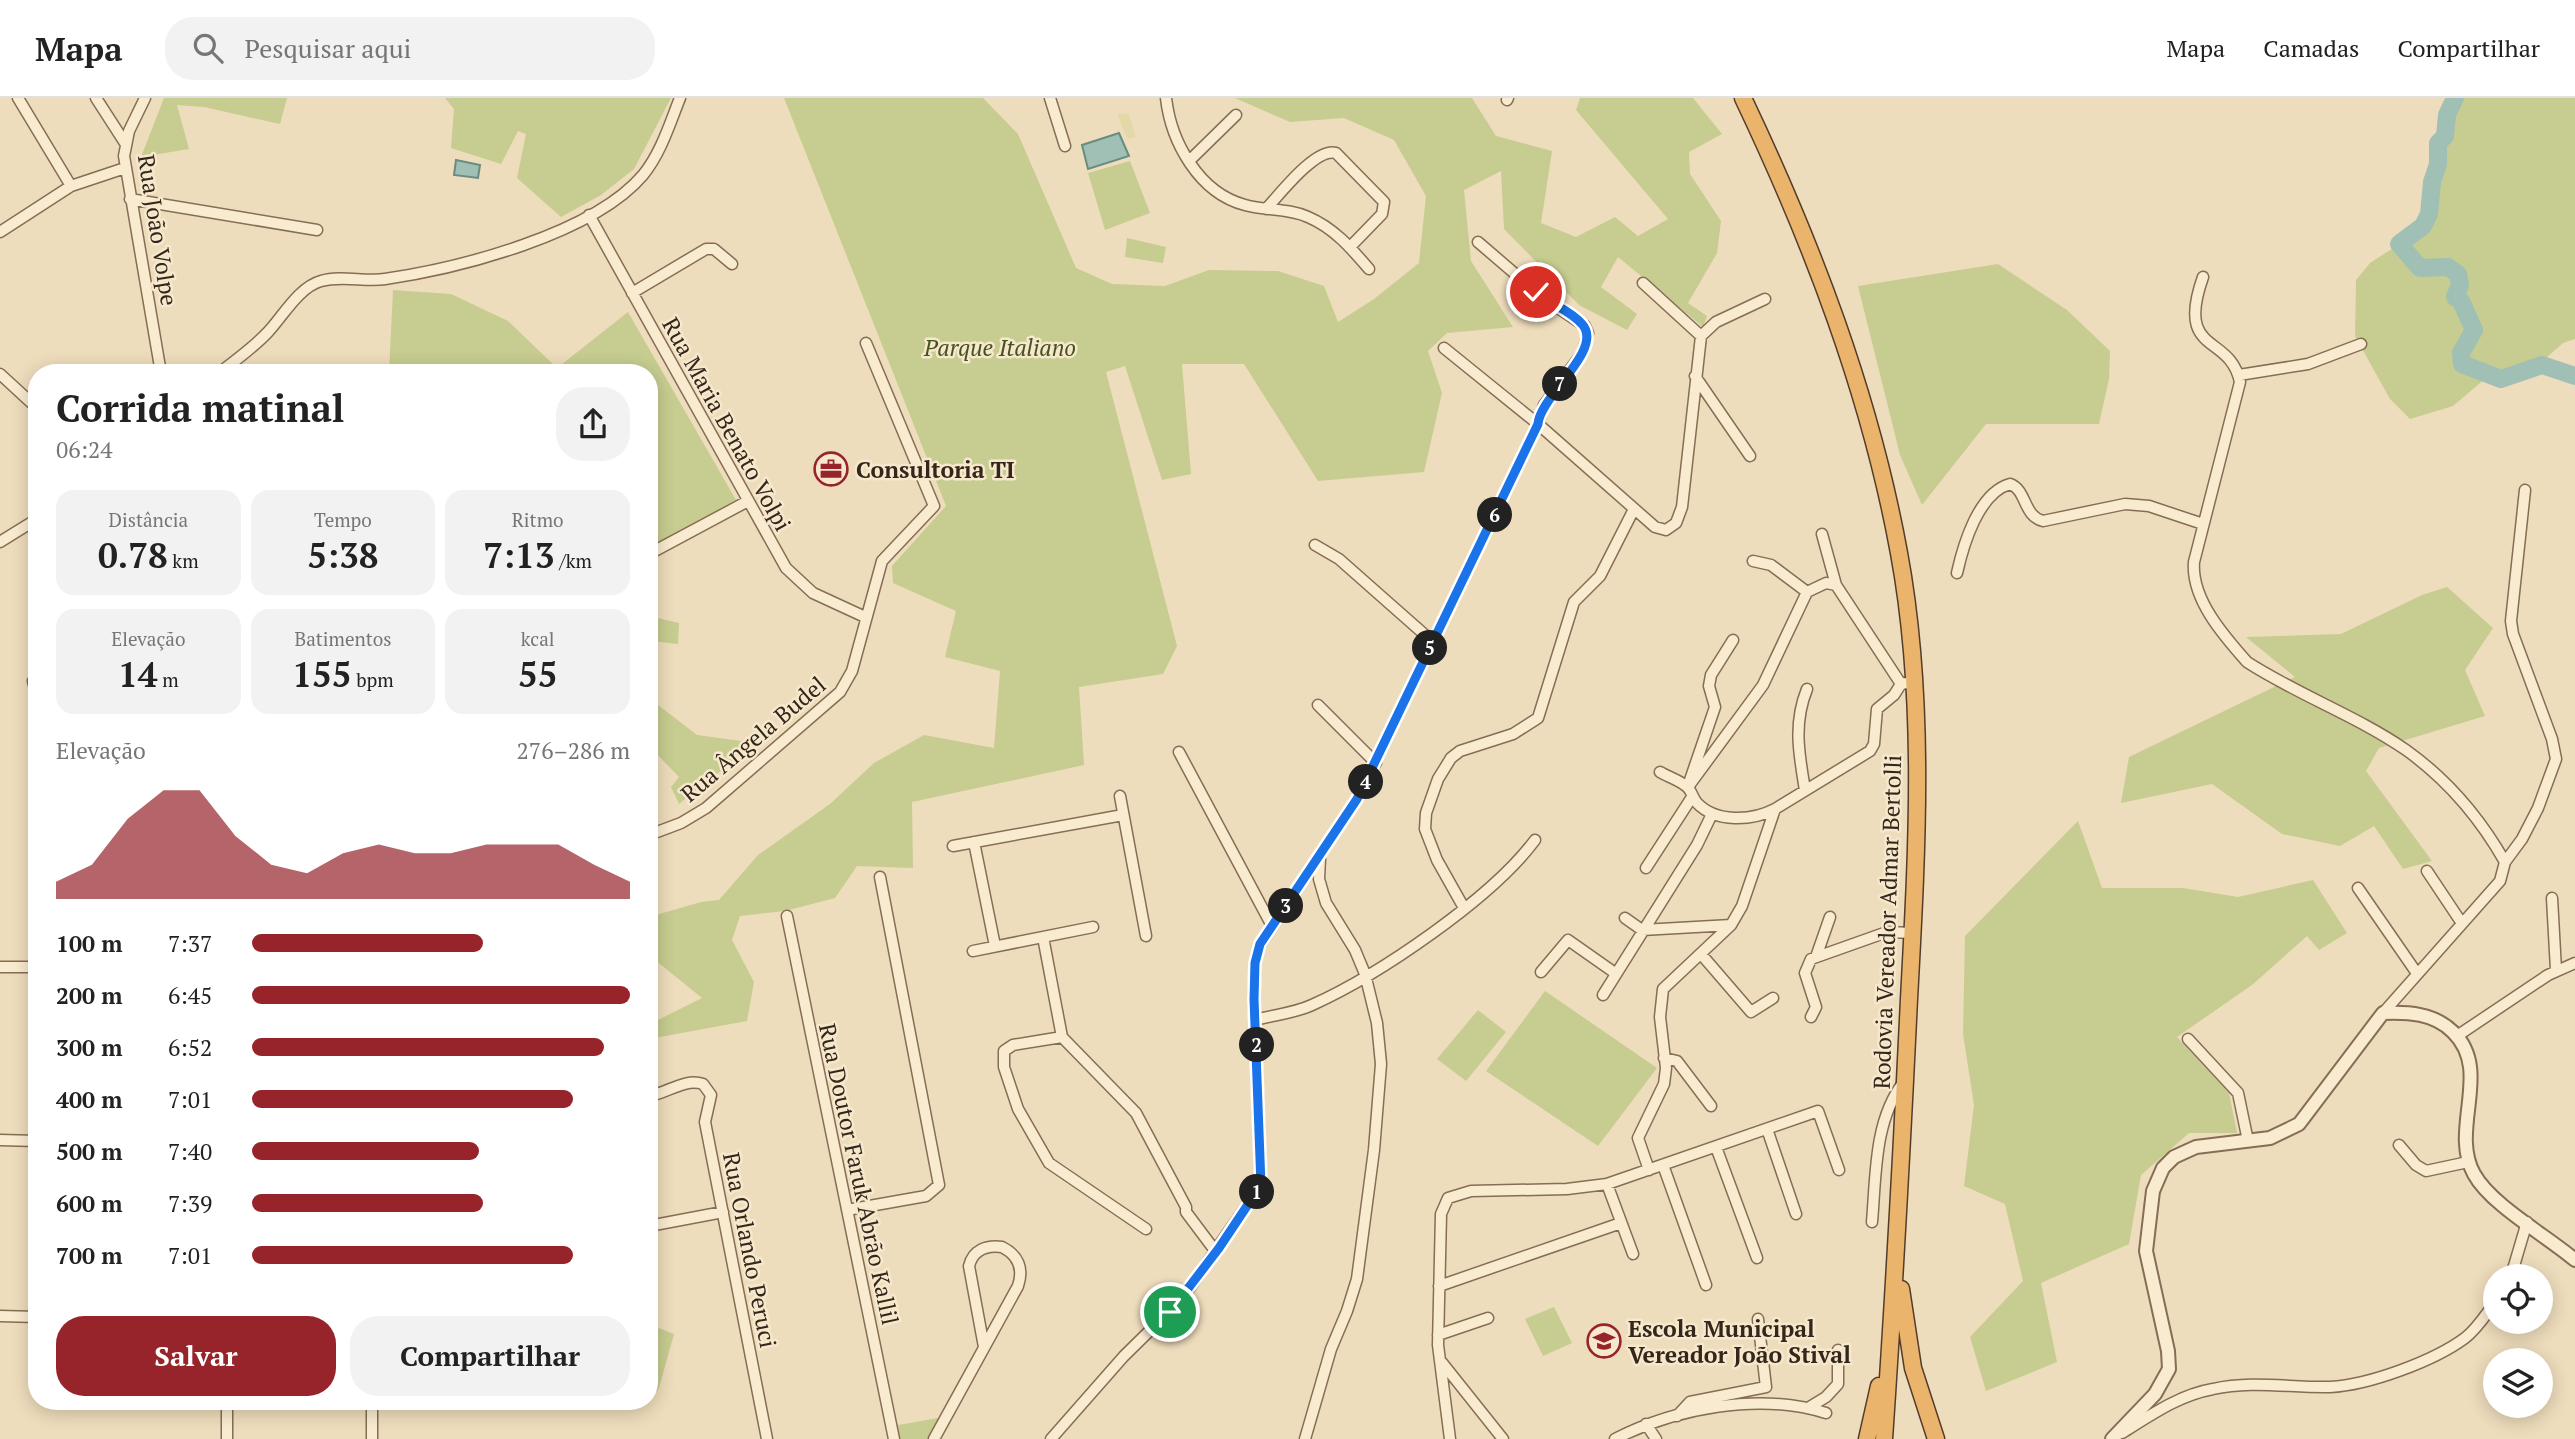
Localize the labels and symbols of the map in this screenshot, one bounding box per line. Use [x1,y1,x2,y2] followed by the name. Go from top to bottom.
[131,152,185,308] street label: Rua João Volpe
[1506,262,1566,322] pin
[655,312,799,537] street label: Rua Maria Benato Volpi
[923,332,1076,363] park label: Parque Italiano
[1542,366,1578,402] pin: 7
[812,450,850,488] office icon: Consultoria TI
[856,454,1015,485] place label: Consultoria TI
[1478,498,1512,532] pin: 6
[1412,630,1448,666] pin: 5
[674,669,832,809] street label: Rua Ângela Budel
[1866,754,1908,1090] street label: Rodovia Vereador Admar Bertolli
[1348,764,1384,800] pin: 4
[1268,888,1304,924] pin: 3
[812,1020,906,1328] street label: Rua Doutor Faruk Abrão Kallil
[1240,1028,1274,1062] pin: 2
[716,1150,784,1350] street label: Rua Orlando Peruci
[1240,1174,1274,1210] pin: 1
[1140,1282,1200,1342] pin
[1628,1313,1851,1370] place label: Escola Municipal Vereador João Stival
[1585,1322,1623,1360] school or university icon: Escola Municipal Vereador João Stival

